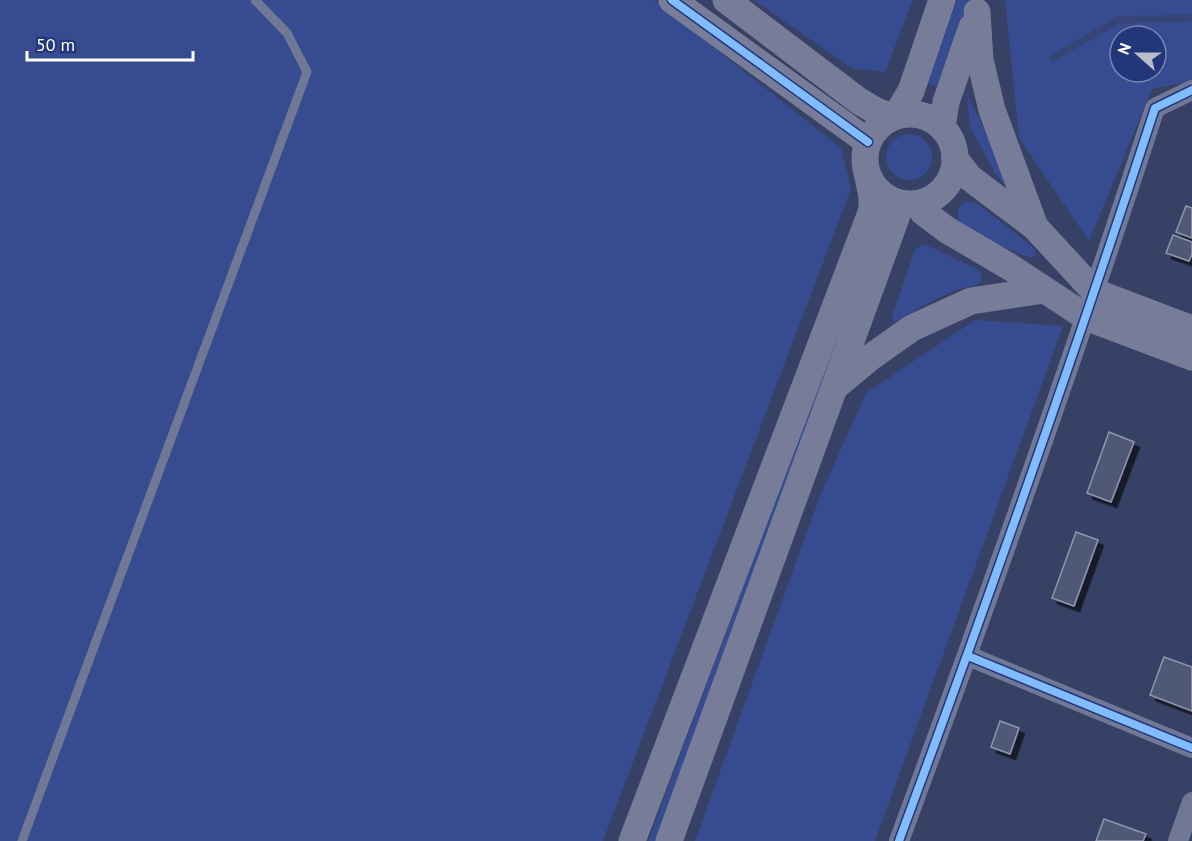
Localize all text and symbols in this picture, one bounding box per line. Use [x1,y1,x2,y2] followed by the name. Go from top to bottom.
[27,24,194,62] scale bar
[1108,24,1168,84] north arrow
[36,33,75,56] text: 50 m
[1113,40,1135,57] text: N

